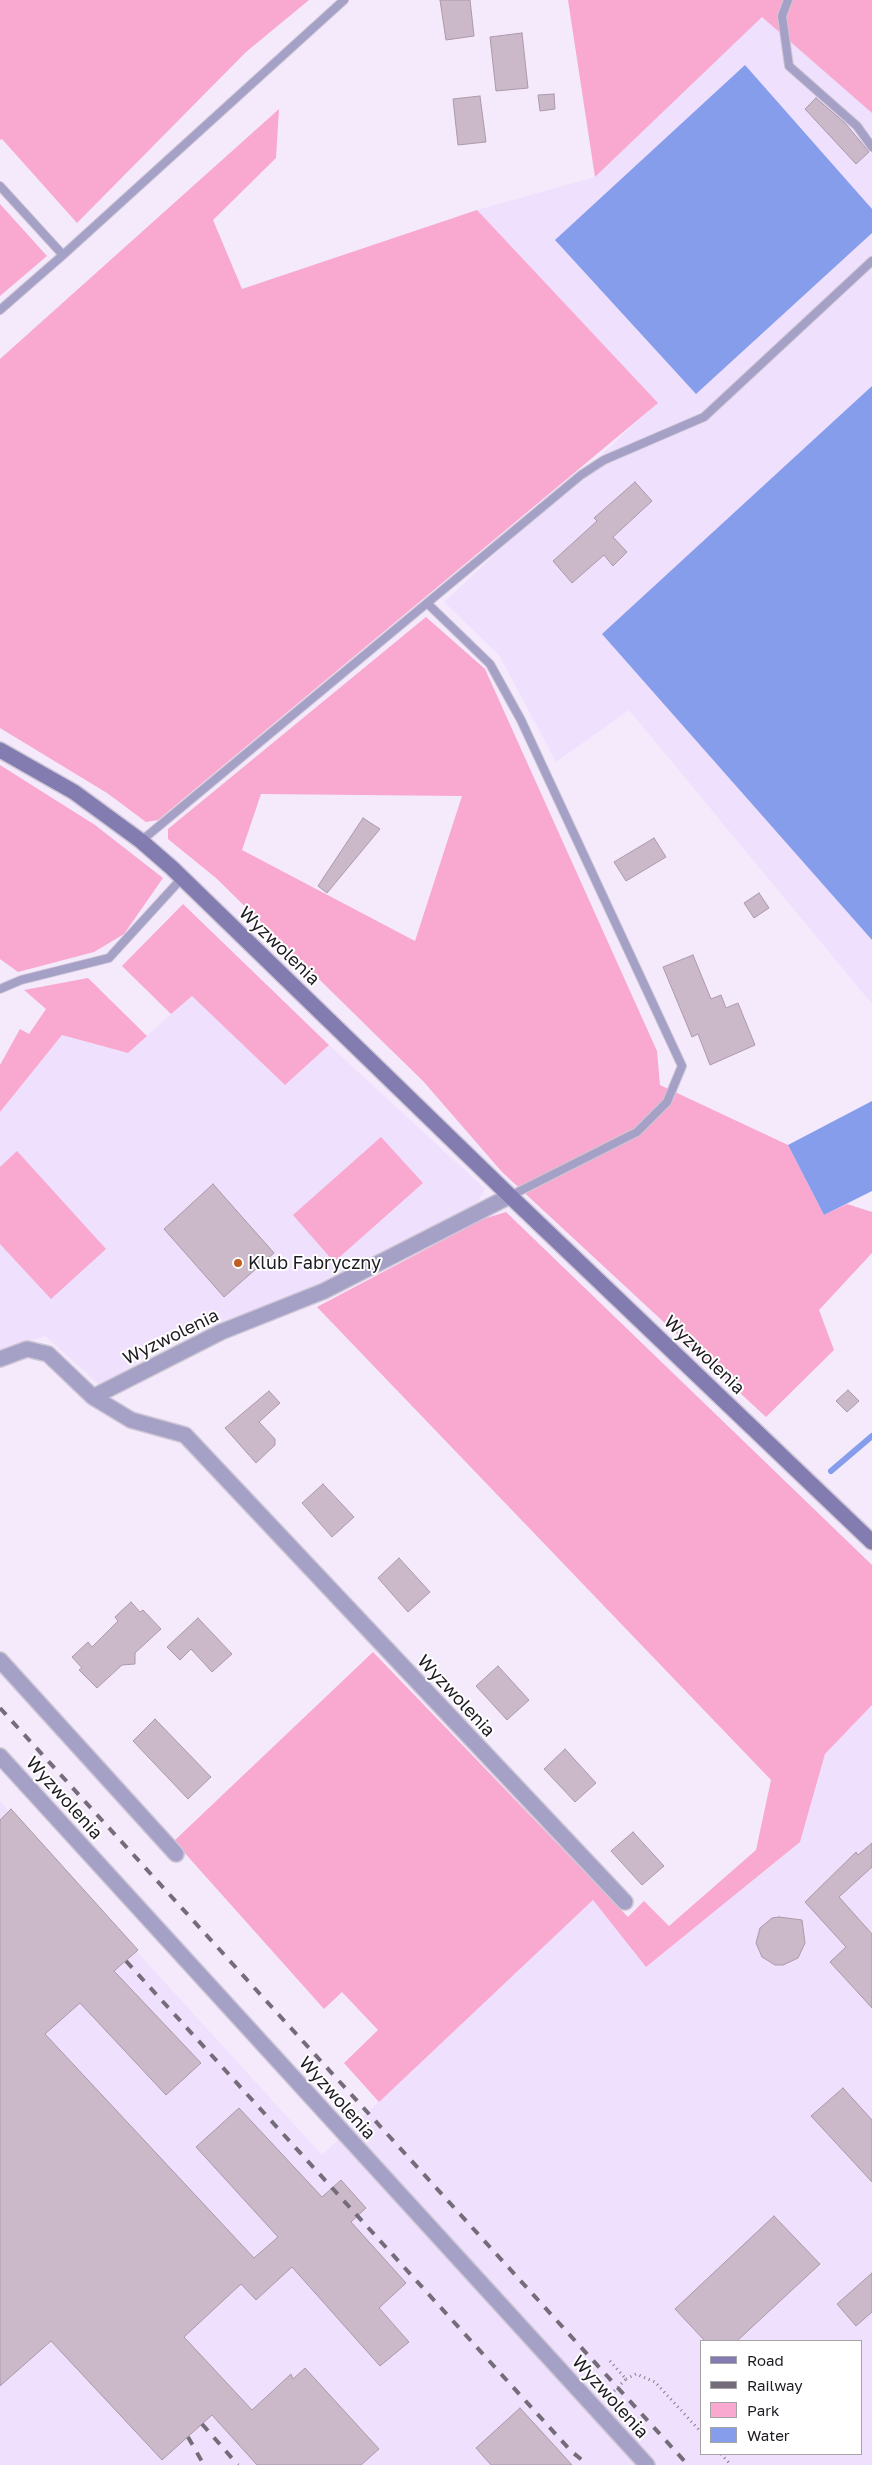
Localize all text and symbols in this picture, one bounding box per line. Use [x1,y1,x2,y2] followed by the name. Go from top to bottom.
[234,902,324,990] street label: Wyzwolenia
[248,1252,381,1274] place label: Klub Fabryczny
[232,1257,244,1269] marker: Klub Fabryczny
[120,1304,222,1370] street label: Wyzwolenia
[659,1311,749,1399] street label: Wyzwolenia
[413,1651,499,1741] street label: Wyzwolenia
[21,1752,107,1844] street label: Wyzwolenia
[294,2052,380,2144] street label: Wyzwolenia
[700,2340,862,2455] legend
[567,2351,653,2443] street label: Wyzwolenia
[747,2351,784,2369] text: Road
[747,2376,803,2394] text: Railway
[747,2401,779,2419] text: Park
[747,2426,790,2444] text: Water

